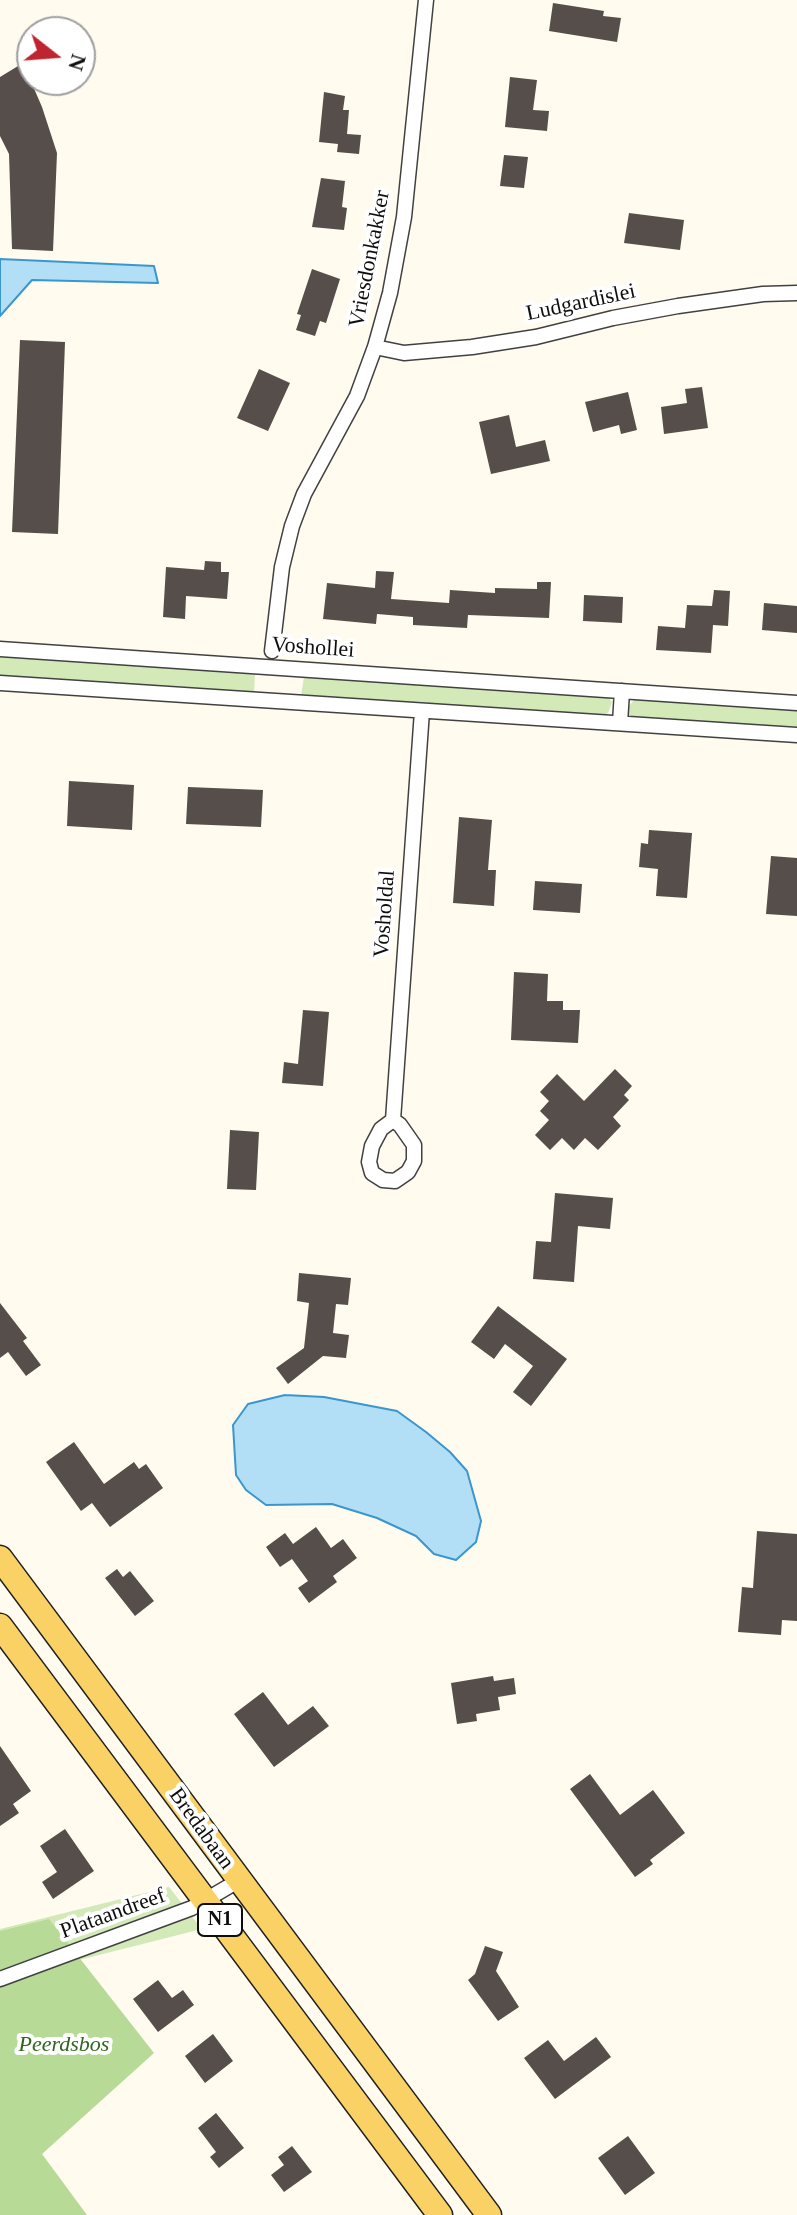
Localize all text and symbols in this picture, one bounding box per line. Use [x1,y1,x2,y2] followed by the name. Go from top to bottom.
[16,16,96,96] north arrow
[63,51,92,74] text: N
[344,188,396,330] street label: Vriesdonkakker
[524,279,638,327] street label: Ludgardislei
[271,632,355,664] street label: Voshollei
[369,869,401,959] street label: Vosholdal
[163,1783,239,1875] street label: Bredabaan
[57,1883,169,1945] street label: Plataandreef
[198,1904,242,1936] road number: N1
[19,2032,109,2058] park label: Peerdsbos

